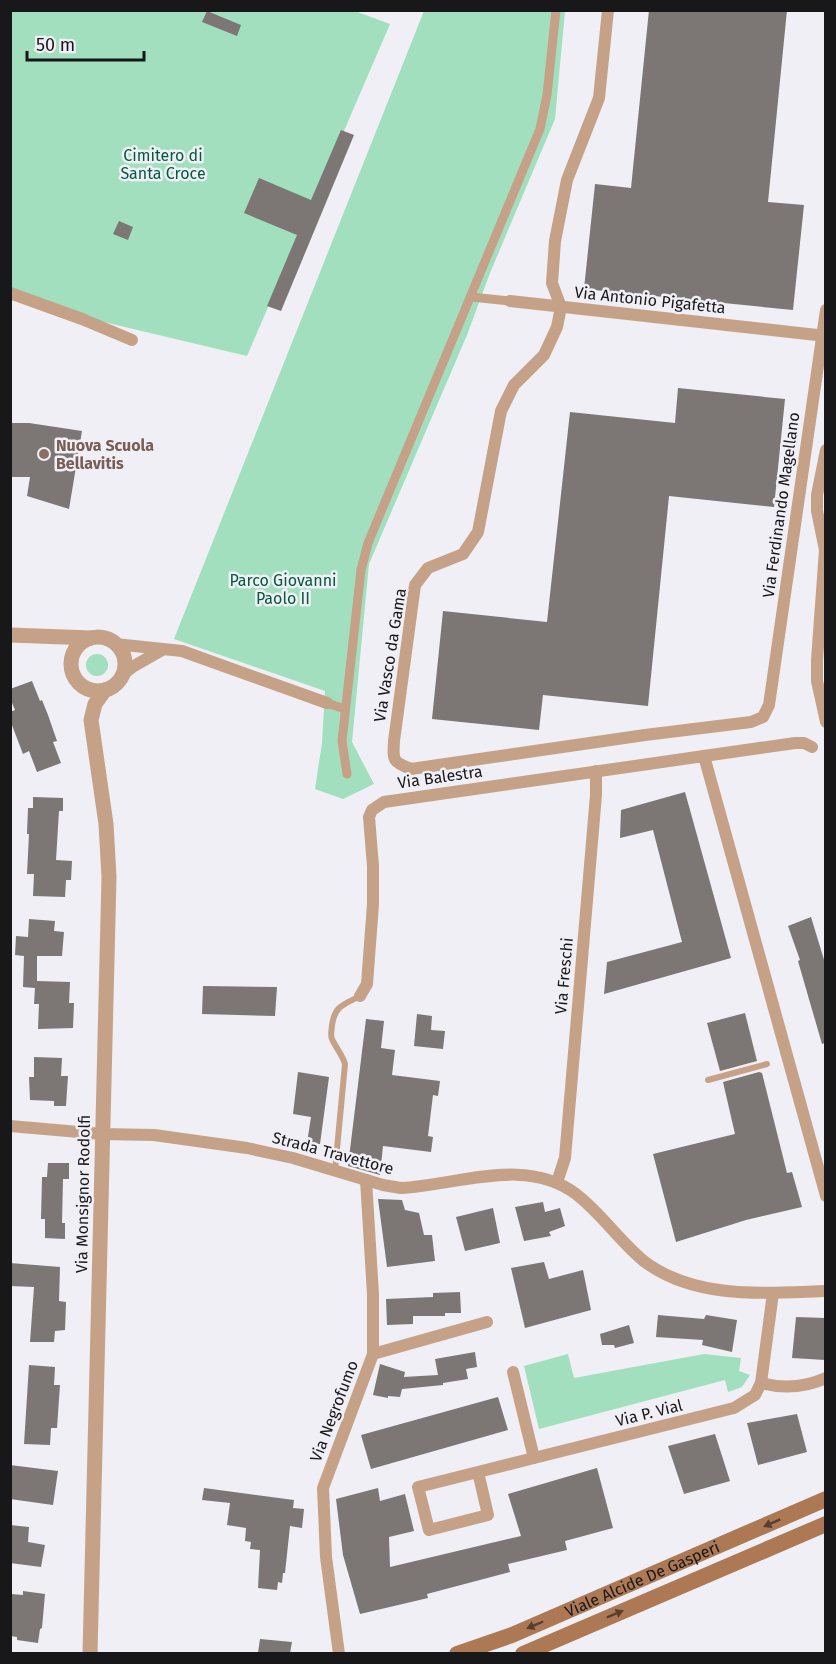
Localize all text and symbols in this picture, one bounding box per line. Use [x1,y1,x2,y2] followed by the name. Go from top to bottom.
[27,24,144,62] scale bar
[36,34,75,56] text: 50 m
[120,146,206,183] park label: Cimitero di Santa Croce
[574,283,726,317] street label: Via Antonio Pigafetta
[759,411,803,599] street label: Via Ferdinando Magellano
[56,436,154,473] place label: Nuova Scuola Bellavitis
[37,447,51,461] marker: Nuova Scuola Bellavitis
[229,571,337,608] park label: Parco Giovanni Paolo II
[370,587,410,723] street label: Via Vasco da Gama
[396,762,484,792] street label: Via Balestra
[551,937,577,1015] street label: Via Freschi
[72,1115,94,1273] street label: Via Monsignor Rodolfi
[270,1128,396,1178] street label: Strada Travettore
[306,1358,362,1464] street label: Via Negrofumo
[613,1395,685,1430] street label: Via P. Vial
[763,1518,781,1528] one-way arrow
[562,1537,722,1620] street label: Viale Alcide De Gasperi
[607,1609,625,1619] one-way arrow
[526,1621,544,1630] one-way arrow

